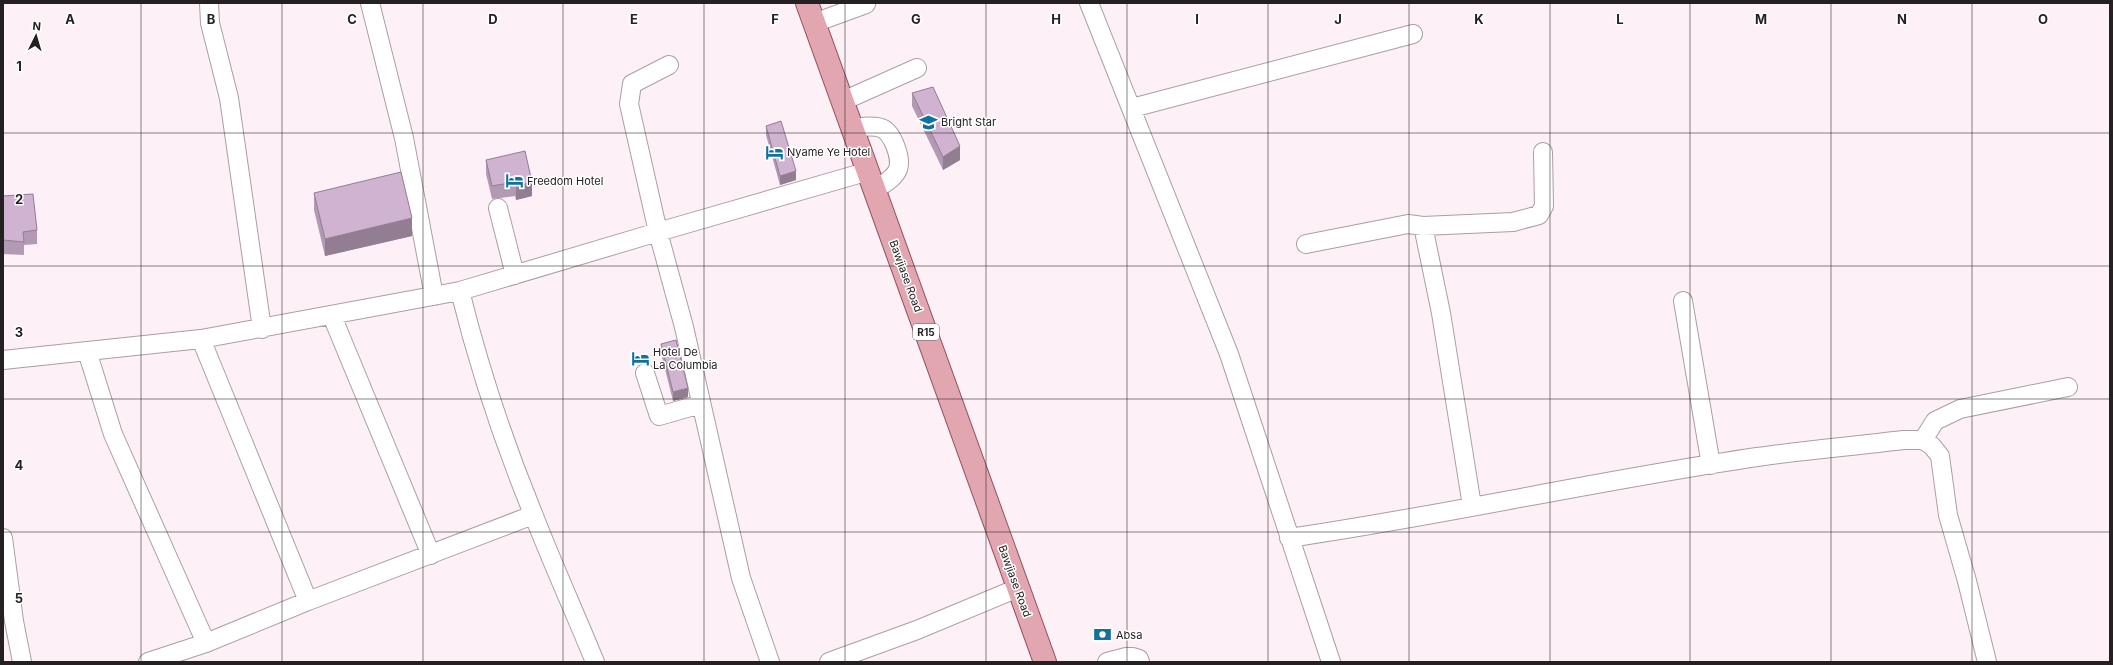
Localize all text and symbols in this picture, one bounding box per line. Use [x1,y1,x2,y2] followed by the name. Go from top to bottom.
[65,11,75,27] text: A
[207,11,216,27] text: B
[347,11,357,27] text: C
[488,11,498,27] text: D
[630,11,638,27] text: E
[771,11,779,27] text: F
[911,11,921,27] text: G
[1051,11,1061,27] text: H
[1195,11,1199,27] text: I
[1334,11,1342,27] text: J
[1474,11,1484,27] text: K
[1616,11,1624,27] text: L
[1755,11,1767,27] text: M
[1897,11,1907,27] text: N
[2038,11,2048,27] text: O
[16,16,56,56] north arrow
[32,19,42,33] text: N
[16,58,22,74] text: 1
[918,112,938,132] school or university icon: Bright Star
[941,115,996,129] place label: Bright Star
[764,142,784,162] hotel icon: Nyame Ye Hotel
[787,145,870,159] place label: Nyame Ye Hotel
[504,171,524,191] hotel icon: Freedom Hotel
[527,174,603,188] place label: Freedom Hotel
[15,191,23,207] text: 2
[886,238,926,314] street label: Bawjiase Road
[15,324,23,340] text: 3
[913,324,939,340] road number: R15
[653,345,718,372] place label: Hotel De La Columbia
[630,348,650,368] hotel icon: Hotel De La Columbia
[15,457,24,473] text: 4
[995,543,1035,619] street label: Bawjiase Road
[15,590,23,606] text: 5
[1093,625,1113,645] bank icon: Absa
[1116,628,1142,642] place label: Absa

